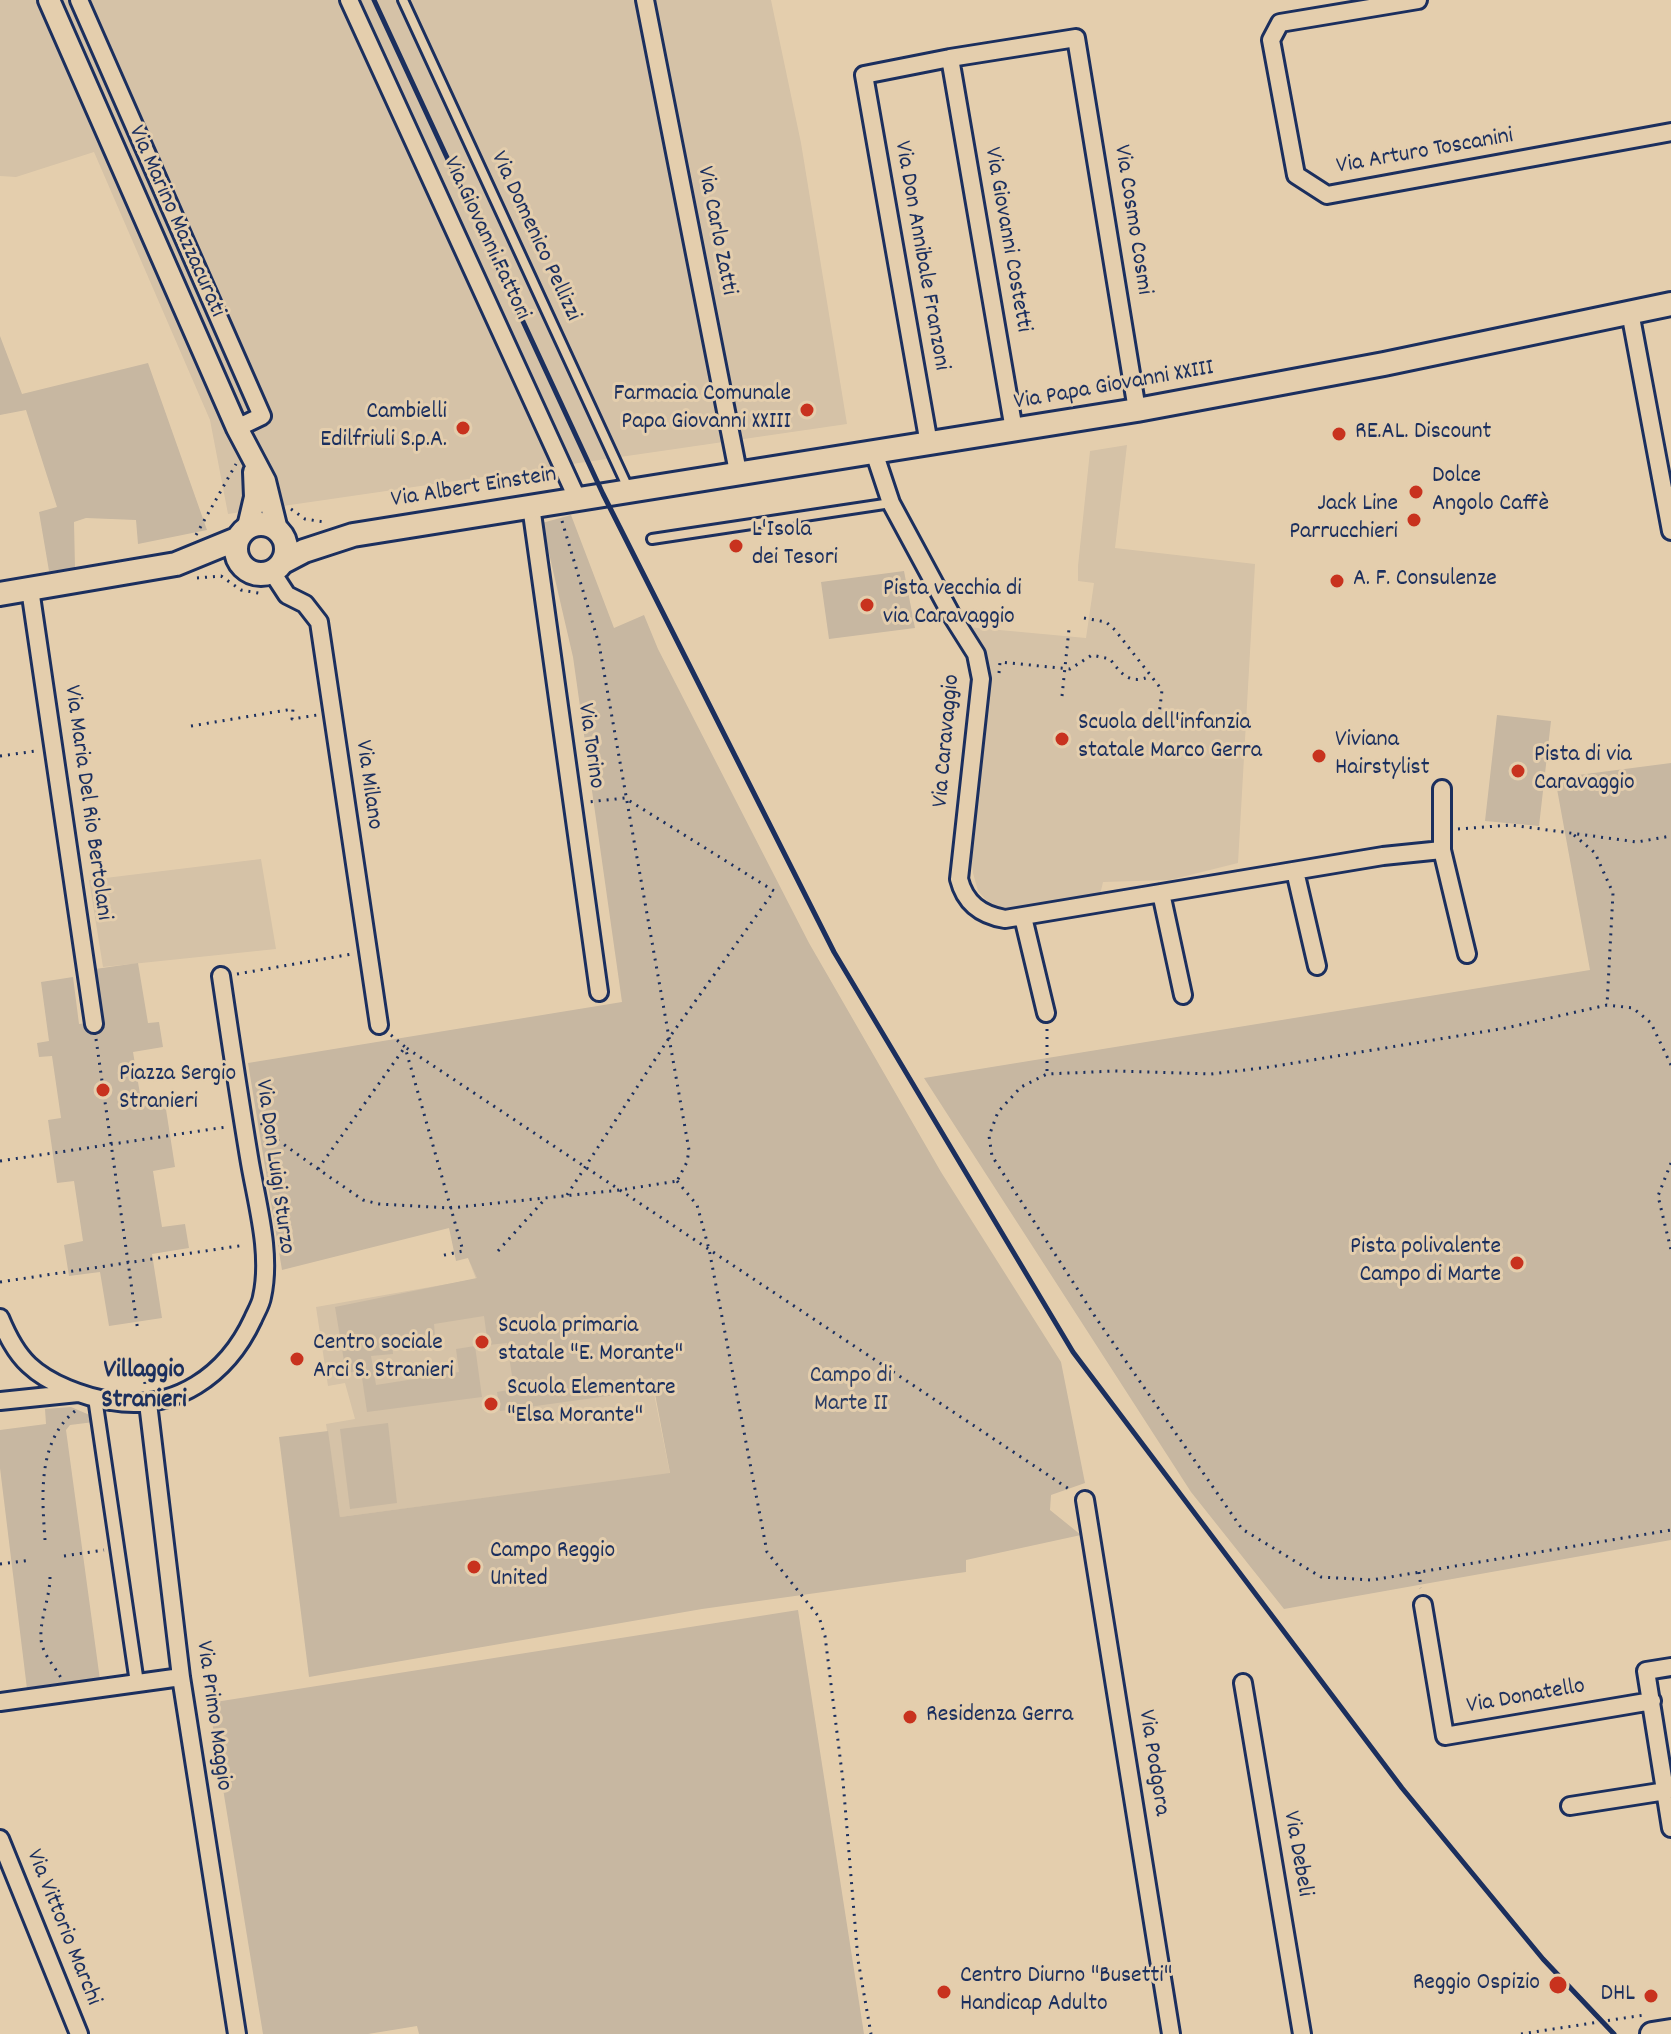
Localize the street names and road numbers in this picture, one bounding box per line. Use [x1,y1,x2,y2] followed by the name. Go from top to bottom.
[120,122,230,322] street label: Via Marino Mazzacurati
[1334,123,1516,183] street label: Via Arturo Toscanini
[886,139,954,373] street label: Via Don Annibale Franzoni
[1105,143,1157,297] street label: Via Cosmo Cosmi
[976,145,1036,335] street label: Via Giovanni Costetti
[482,148,586,326] street label: Via Domenico Pellizzi
[435,153,535,325] street label: Via Giovanni Fattori
[688,164,742,298] street label: Via Carlo Zatti
[1012,355,1216,419] street label: Via Papa Giovanni XXIII
[389,462,559,516] street label: Via Albert Einstein
[928,673,968,809] street label: Via Caravaggio
[55,684,117,922] street label: Via Maria Del Rio Bertolani
[569,701,609,791] street label: Via Torino
[346,738,388,832] street label: Via Milano
[247,1078,299,1256] street label: Via Don Luigi Sturzo
[187,1639,237,1793] street label: Via Primo Maggio
[1465,1673,1587,1723] street label: Via Donatello
[1129,1708,1175,1818] street label: Via Podgora
[1274,1809,1318,1899] street label: Via Debeli
[18,1846,106,2010] street label: Via Vittorio Marchi

